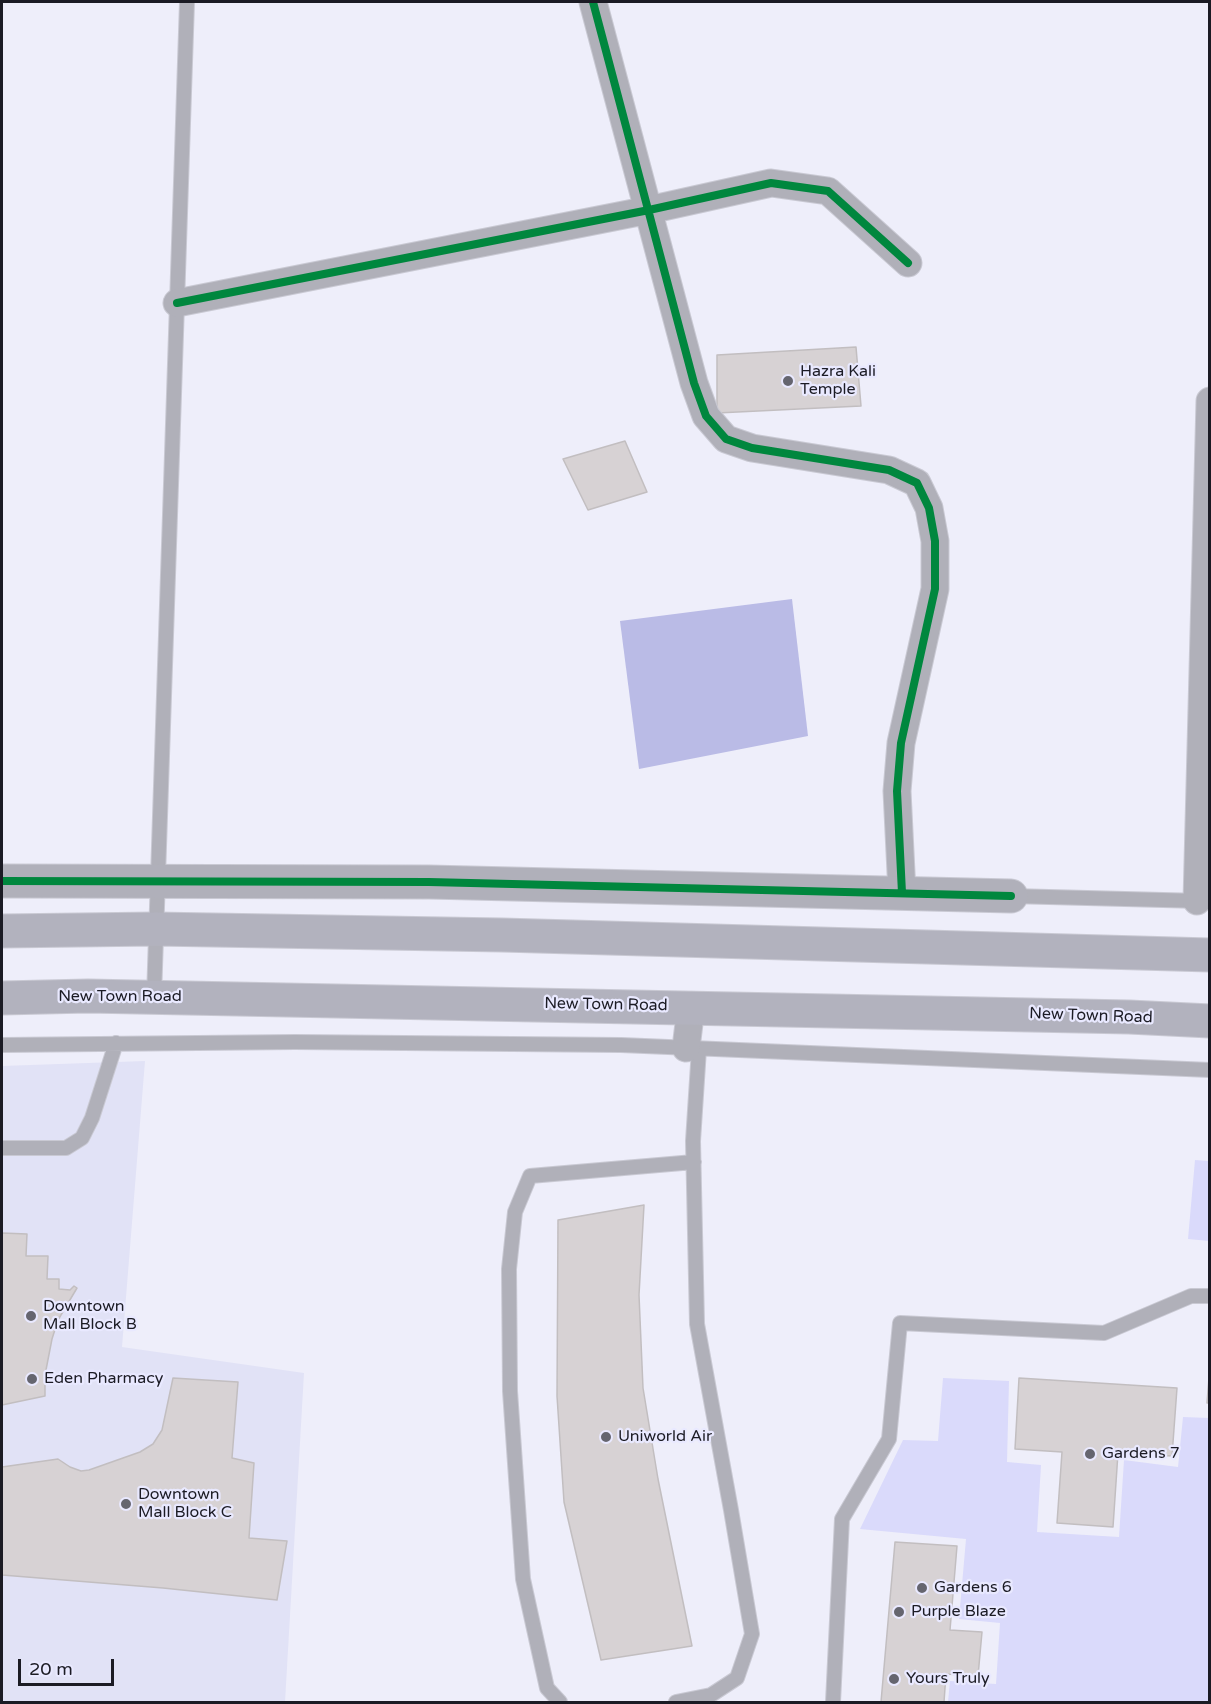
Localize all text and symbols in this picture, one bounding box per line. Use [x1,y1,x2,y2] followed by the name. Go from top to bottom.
[800,362,876,400] place label: Hazra Kali Temple
[781,374,795,388] marker: Hazra Kali Temple
[58,987,182,1007] street label: New Town Road
[544,994,668,1016] street label: New Town Road
[1029,1004,1153,1028] street label: New Town Road
[43,1297,137,1335] place label: Downtown Mall Block B
[24,1309,38,1323] marker: Downtown Mall Block B
[44,1369,163,1389] place label: Eden Pharmacy
[25,1372,39,1386] marker: Eden Pharmacy
[618,1427,712,1447] place label: Uniworld Air
[599,1430,613,1444] marker: Uniworld Air
[1102,1444,1180,1464] place label: Gardens 7
[1083,1447,1097,1461] marker: Gardens 7
[138,1485,232,1523] place label: Downtown Mall Block C
[119,1497,133,1511] marker: Downtown Mall Block C
[934,1578,1012,1598] place label: Gardens 6
[915,1581,929,1595] marker: Gardens 6
[911,1602,1006,1622] place label: Purple Blaze
[892,1605,906,1619] marker: Purple Blaze
[21,1647,117,1685] scale bar
[29,1658,73,1680] text: 20 m
[906,1669,990,1689] place label: Yours Truly
[887,1672,901,1686] marker: Yours Truly

